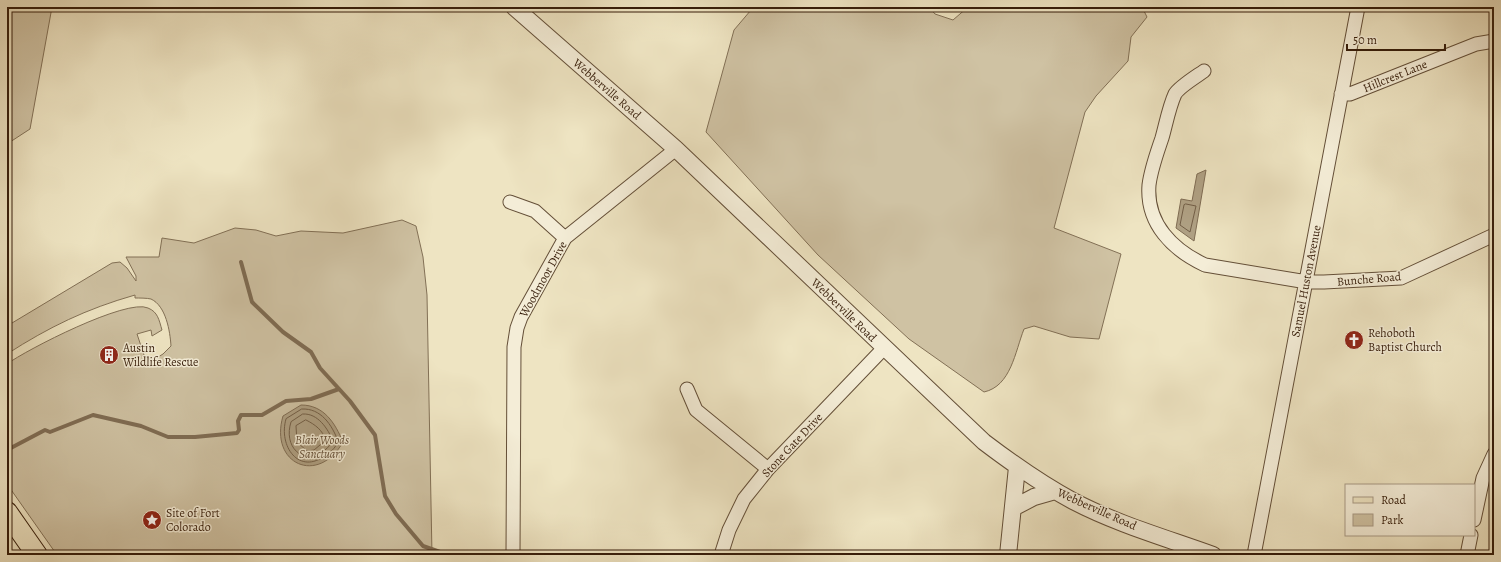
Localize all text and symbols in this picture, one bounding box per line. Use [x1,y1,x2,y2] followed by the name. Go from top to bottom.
[1347,26,1445,52] scale bar
[1353,32,1377,48] text: 50 m
[569,54,645,123] street label: Webberville Road
[1361,56,1429,96] street label: Hillcrest Lane
[1287,224,1325,338] street label: Samuel Huston Avenue
[515,238,570,321] street label: Woodmoor Drive
[1336,268,1402,290] street label: Bunche Road
[807,274,881,346] street label: Webberville Road
[1368,325,1443,355] place label: Rehoboth Baptist Church
[1343,329,1365,351] church icon: Rehoboth Baptist Church
[122,340,198,370] place label: Austin Wildlife Rescue
[98,344,120,366] building icon: Austin Wildlife Rescue
[758,409,826,481] street label: Stone Gate Drive
[295,432,349,462] park label: Blair Woods Sanctuary
[1054,484,1140,534] street label: Webberville Road
[1345,484,1475,536] legend
[1381,492,1407,508] text: Road
[166,505,220,535] place label: Site of Fort Colorado
[141,509,163,531] place icon: Site of Fort Colorado
[1381,512,1404,528] text: Park

